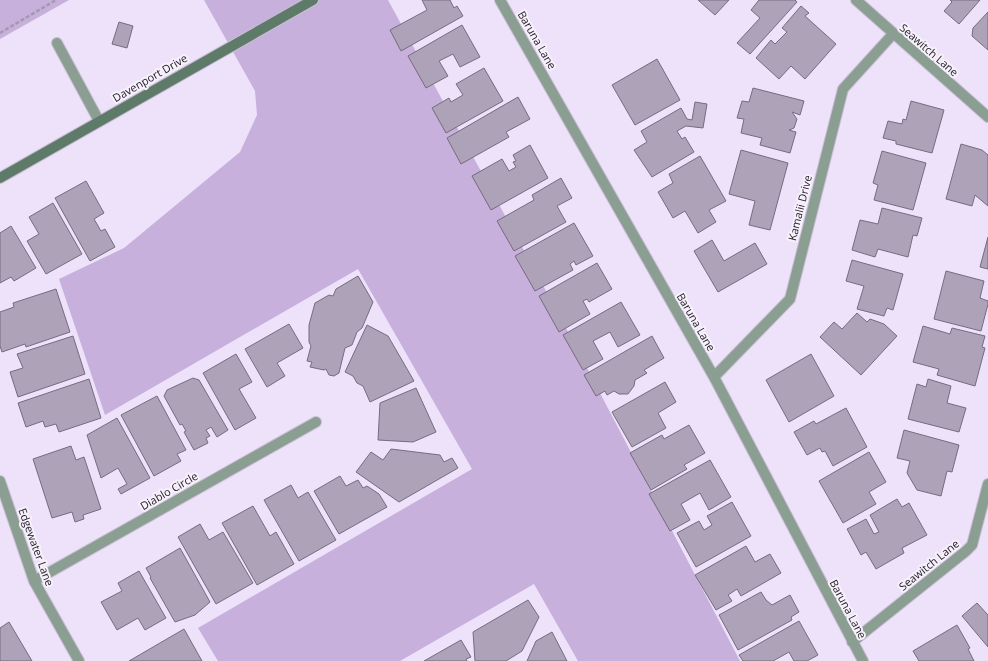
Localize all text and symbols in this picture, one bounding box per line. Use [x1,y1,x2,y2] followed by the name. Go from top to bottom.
[515,8,560,72] street label: Baruna Lane
[897,20,962,79] street label: Seawitch Lane
[110,50,190,105] street label: Davenport Drive
[784,173,815,242] street label: Kamalii Drive
[674,290,719,354] street label: Baruna Lane
[137,468,200,513] street label: Diablo Circle
[15,506,58,588] street label: Edgewater Lane
[896,536,962,593] street label: Seawitch Lane
[827,577,870,641] street label: Baruna Lane

